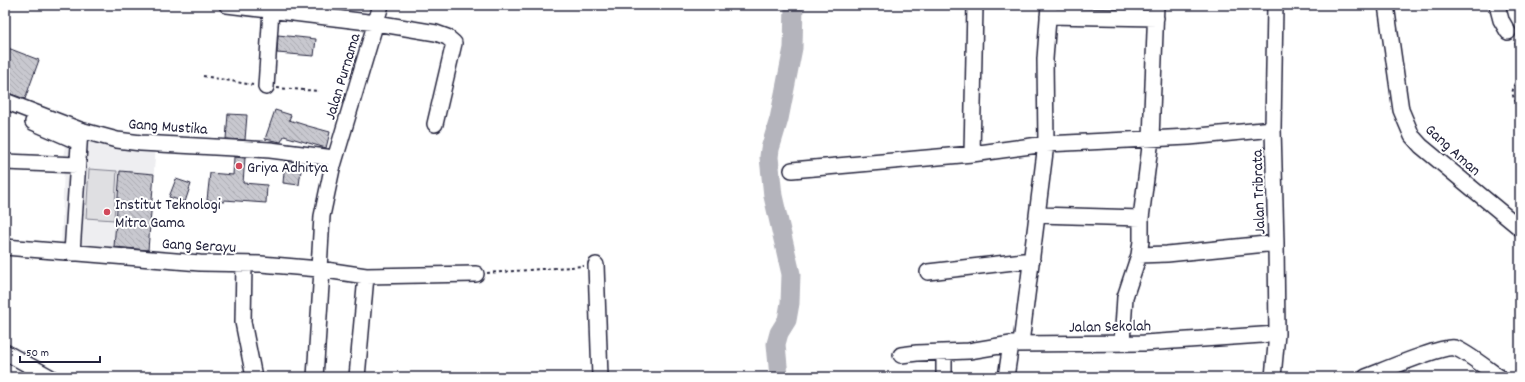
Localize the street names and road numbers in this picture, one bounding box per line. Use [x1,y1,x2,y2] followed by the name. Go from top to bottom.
[319,30,368,123] street label: Jalan Purnama
[127,113,209,142] street label: Gang Mustika
[1419,119,1485,182] street label: Gang Aman
[1247,149,1272,235] street label: Jalan Tribrata
[161,233,237,260] street label: Gang Serayu
[1069,315,1151,340] street label: Jalan Sekolah

